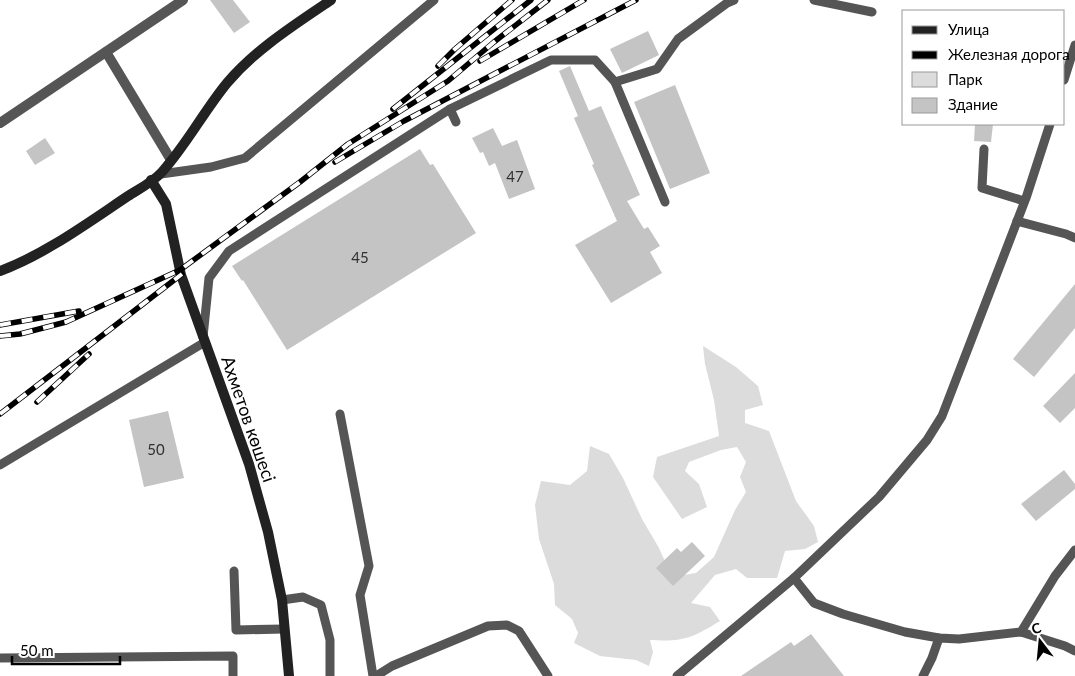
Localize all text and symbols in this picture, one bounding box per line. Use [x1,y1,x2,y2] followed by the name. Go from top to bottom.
[902,10,1065,125] legend
[948,20,989,38] text: Улица
[948,45,1070,63] text: Железная дорога
[948,70,983,88] text: Парк
[948,95,998,113] text: Здание
[506,167,524,185] house number: 47
[351,248,369,266] house number: 45
[217,353,281,485] street label: Ахметов көшесі
[147,440,165,458] house number: 50
[1015,616,1065,666] north arrow
[1029,618,1044,637] text: С
[12,634,120,666] scale bar
[20,641,54,659] text: 50 m

